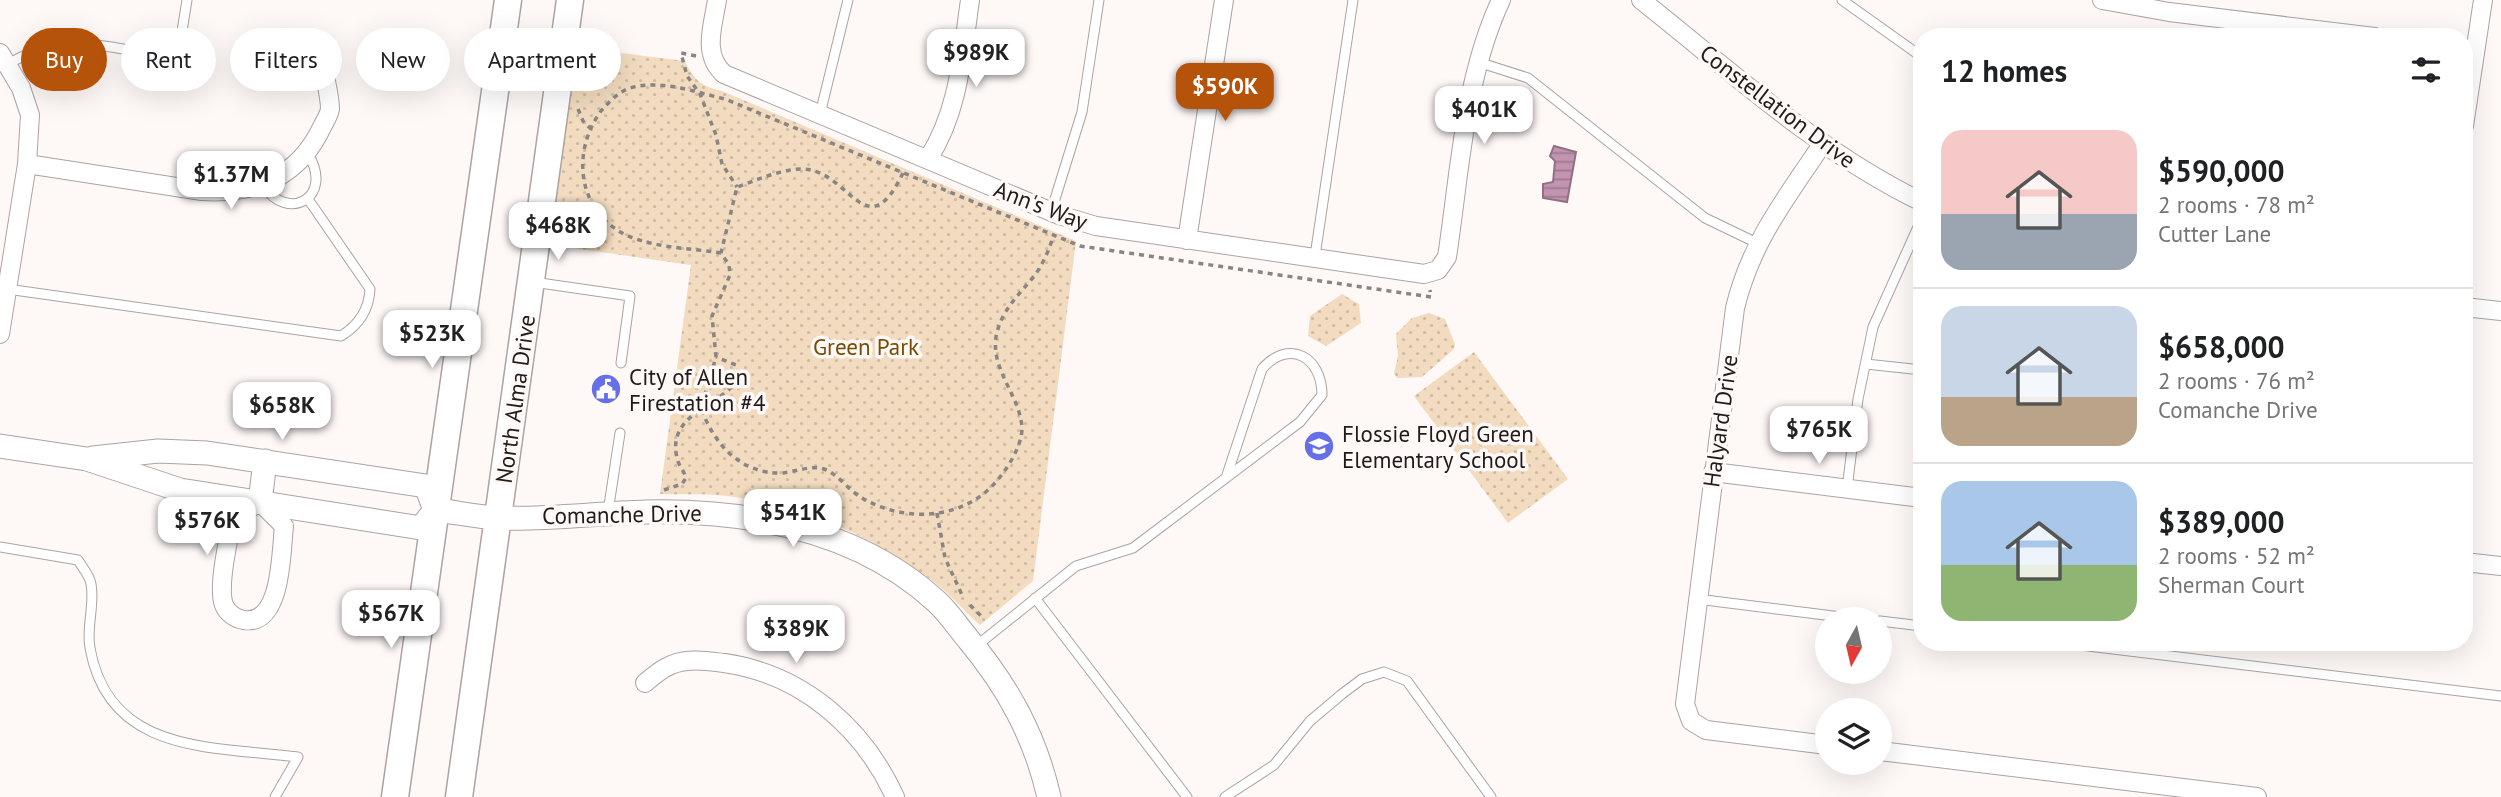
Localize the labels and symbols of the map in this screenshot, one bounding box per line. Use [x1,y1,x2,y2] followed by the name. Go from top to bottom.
[927,29,1025,89] pin: $989K
[1694,38,1862,174] street label: Constellation Drive
[1176,64,1274,123] pin: $590K
[1435,86,1533,146] pin: $401K
[174,152,288,211] pin: $1.37M
[990,174,1092,236] street label: Ann's Way
[509,202,607,262] pin: $468K
[383,310,481,370] pin: $523K
[489,313,541,485] street label: North Alma Drive
[813,332,919,361] park label: Green Park
[1696,353,1744,489] street label: Halyard Drive
[629,362,766,417] place label: City of Allen Firestation #4
[589,372,623,406] public building icon: City of Allen Firestation #4
[233,382,331,442] pin: $658K
[1770,406,1868,466] pin: $765K
[1342,419,1534,474] place label: Flossie Floyd Green Elementary School
[1302,429,1336,463] school or university icon: Flossie Floyd Green Elementary School
[744,490,842,549] pin: $541K
[158,498,256,557] pin: $576K
[542,498,702,530] street label: Comanche Drive
[342,590,440,650] pin: $567K
[747,606,845,665] pin: $389K
[1815,607,1892,684] north arrow

